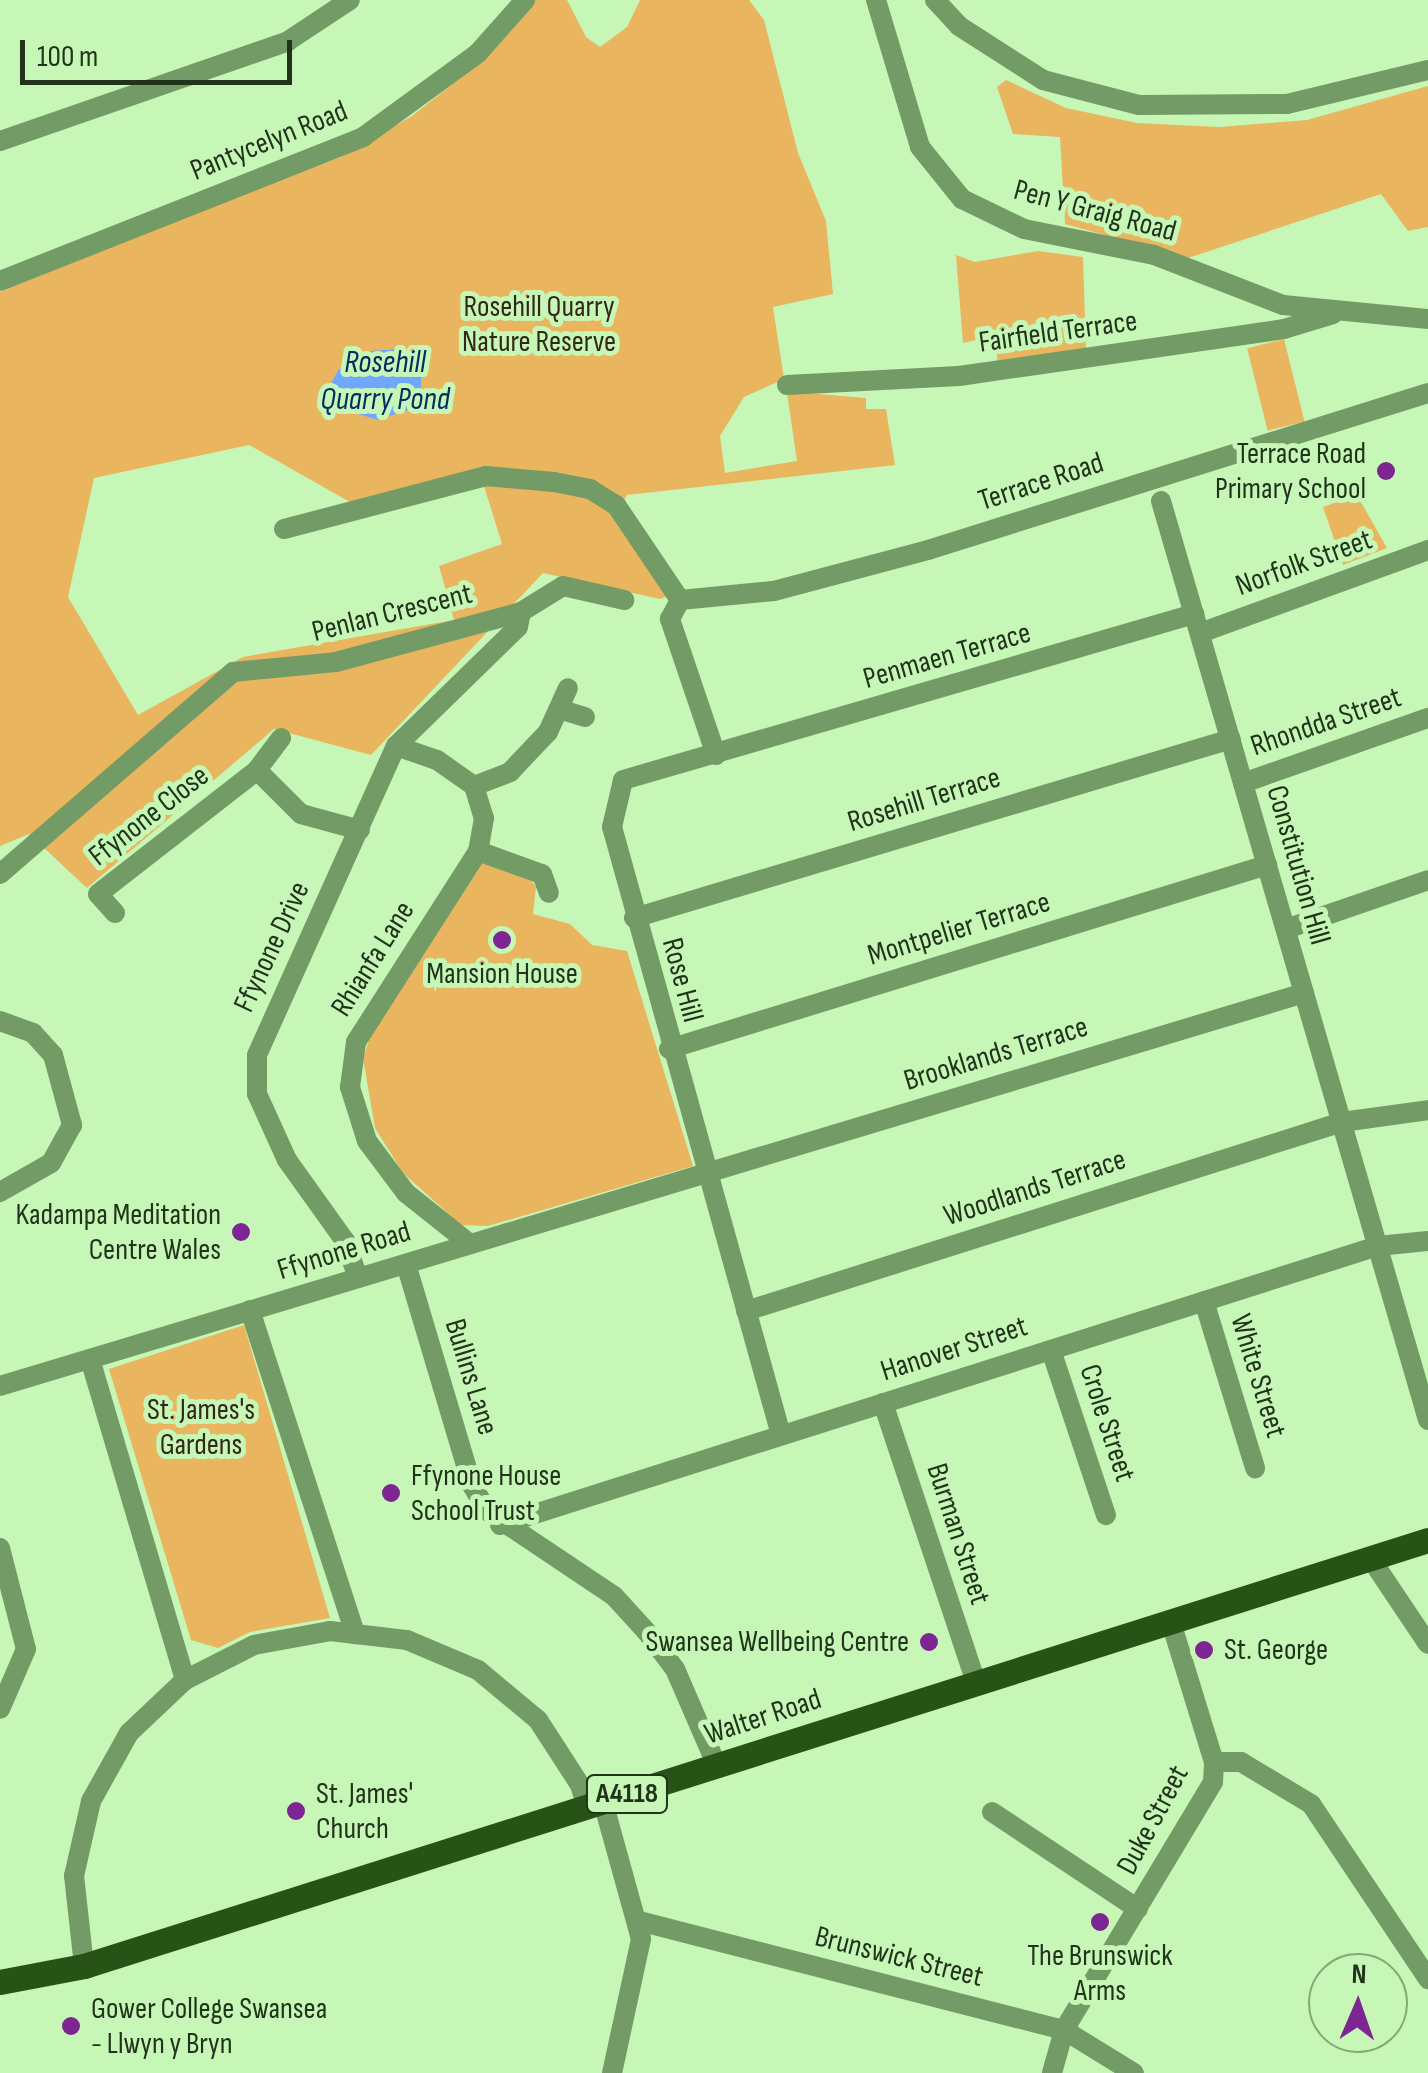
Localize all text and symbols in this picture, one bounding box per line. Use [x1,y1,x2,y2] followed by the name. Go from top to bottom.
[25,20,298,82] scale bar
[37,39,98,75] text: 100 m
[185,93,353,189] street label: Pantycelyn Road
[1010,172,1180,250] street label: Pen Y Graig Road
[462,289,616,360] park label: Rosehill Quarry Nature Reserve
[977,303,1139,361] street label: Fairfield Terrace
[320,345,450,420] water label: Rosehill Quarry Pond
[1215,436,1366,506] place label: Terrace Road Primary School
[974,445,1108,519] street label: Terrace Road
[1375,460,1397,482] marker: Terrace Road Primary School
[1231,522,1377,604] street label: Norfolk Street
[308,576,476,650] street label: Penlan Crescent
[859,615,1035,697] street label: Penmaen Terrace
[1246,679,1406,765] street label: Rhondda Street
[82,758,216,874] street label: Ffynone Close
[843,760,1005,840] street label: Rosehill Terrace
[1258,781,1338,949] street label: Constitution Hill
[226,876,318,1018] street label: Ffynone Drive
[864,884,1054,974] street label: Montpelier Terrace
[324,895,422,1023] street label: Rhianfa Lane
[491,929,513,951] marker: Mansion House
[654,934,710,1026] street label: Rose Hill
[426,956,578,992] place label: Mansion House
[900,1009,1092,1099] street label: Brooklands Terrace
[940,1142,1130,1234] street label: Woodlands Terrace
[15,1197,221,1268] place label: Kadampa Meditation Centre Wales
[273,1214,415,1288] street label: Ffynone Road
[230,1221,252,1243] marker: Kadampa Meditation Centre Wales
[876,1308,1032,1390] street label: Hanover Street
[1222,1310,1294,1442] street label: White Street
[436,1315,506,1439] street label: Bullins Lane
[1071,1360,1143,1486] street label: Crole Street
[147,1392,255,1462] park label: St. James's Gardens
[411,1458,561,1528] place label: Ffynone House School Trust
[918,1459,998,1609] street label: Burman Street
[380,1482,402,1504] marker: Ffynone House School Trust
[646,1624,909,1660] place label: Swansea Wellbeing Centre
[918,1631,940,1653] marker: Swansea Wellbeing Centre
[1224,1632,1328,1668] place label: St. George
[1193,1639,1215,1661] marker: St. George
[700,1681,826,1753] street label: Walter Road
[1109,1759,1197,1881] street label: Duke Street
[584,1771,670,1817] road number: A4118
[316,1776,413,1846] place label: St. James' Church
[285,1800,307,1822] marker: St. James' Church
[1089,1911,1111,1933] marker: The Brunswick Arms
[811,1919,987,1995] street label: Brunswick Street
[1027,1938,1173,2008] place label: The Brunswick Arms
[1308,1953,1408,2053] north arrow
[1351,1958,1367,1991] text: N
[91,1991,327,2062] place label: Gower College Swansea - Llwyn y Bryn
[60,2015,82,2037] marker: Gower College Swansea - Llwyn y Bryn

